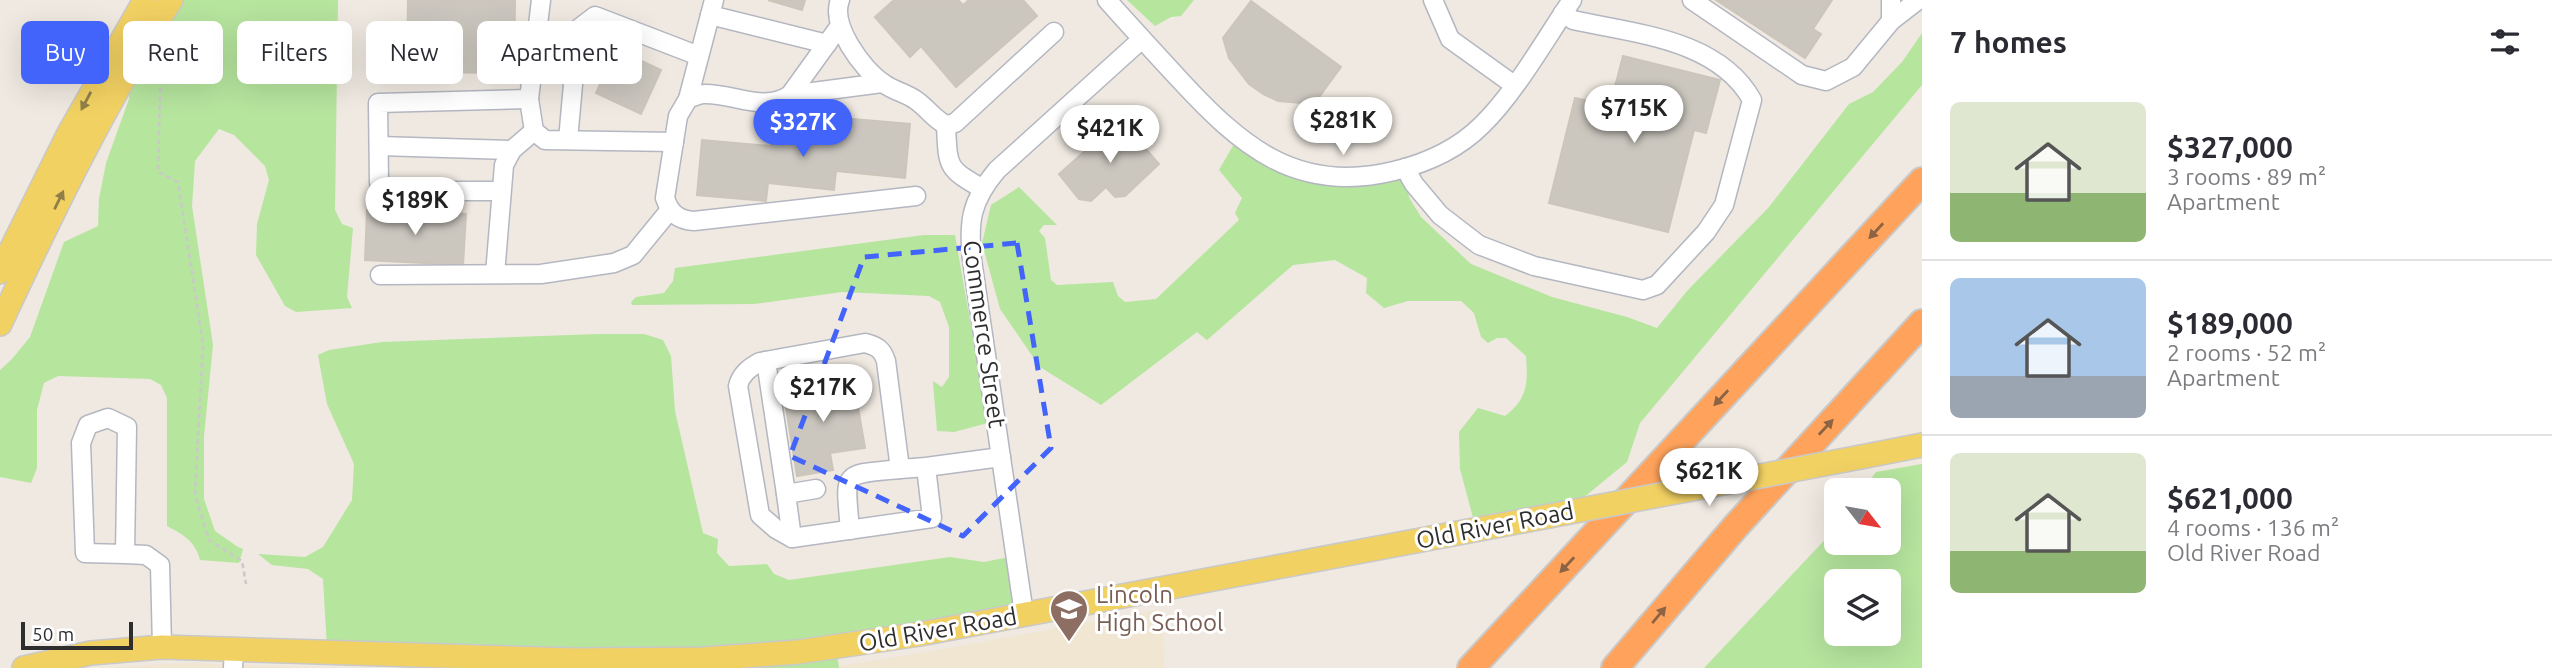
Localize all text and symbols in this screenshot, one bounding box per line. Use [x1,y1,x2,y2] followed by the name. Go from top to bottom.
[21,21,109,84] chip: Buy
[123,21,223,84] chip: Rent
[237,21,352,84] chip: Filters
[366,21,463,84] chip: New
[477,21,642,84] chip: Apartment
[2486,23,2524,61] icon: filters
[1950,25,2067,59] text: 7 homes
[1585,86,1683,145] pin: $715K
[80,91,92,111] one-way arrow
[1600,95,1668,120] text: $715K
[1294,97,1392,157] pin: $281K
[754,100,852,159] pin: $327K
[1061,106,1159,165] pin: $421K
[1309,107,1377,132] text: $281K
[769,109,837,134] text: $327K
[1076,115,1144,140] text: $421K
[2006,130,2090,214] icon: home
[2167,130,2293,164] text: $327,000
[2167,164,2326,189] text: 3 rooms · 89 m²
[366,177,464,237] pin: $189K
[381,187,449,212] text: $189K
[2167,189,2280,214] text: Apartment
[54,190,65,210] one-way arrow
[1868,222,1884,239] one-way arrow
[958,238,1011,430] street label: Commerce Street
[2006,306,2090,390] icon: home
[2167,306,2293,340] text: $189,000
[2167,340,2326,365] text: 2 rooms · 52 m²
[774,364,872,424] pin: $217K
[2167,365,2280,390] text: Apartment
[789,374,857,399] text: $217K
[1714,389,1730,406] one-way arrow
[1818,418,1834,436] one-way arrow
[1660,448,1758,508] pin: $621K
[1675,458,1743,483] text: $621K
[1824,478,1900,555] north arrow
[1824,478,1901,646] map controls
[2006,481,2090,565] icon: home
[2167,481,2293,515] text: $621,000
[1414,497,1576,554] street label: Old River Road
[2167,515,2339,540] text: 4 rooms · 136 m²
[2167,540,2320,565] text: Old River Road
[1559,556,1575,573] one-way arrow
[1824,569,1901,646] button: layers
[1096,581,1223,636] place label: Lincoln High School
[1048,588,1090,643] school or university icon: Lincoln High School
[857,602,1019,657] street label: Old River Road
[1651,607,1666,625] one-way arrow
[21,619,133,651] scale bar
[32,623,74,645] text: 50 m

